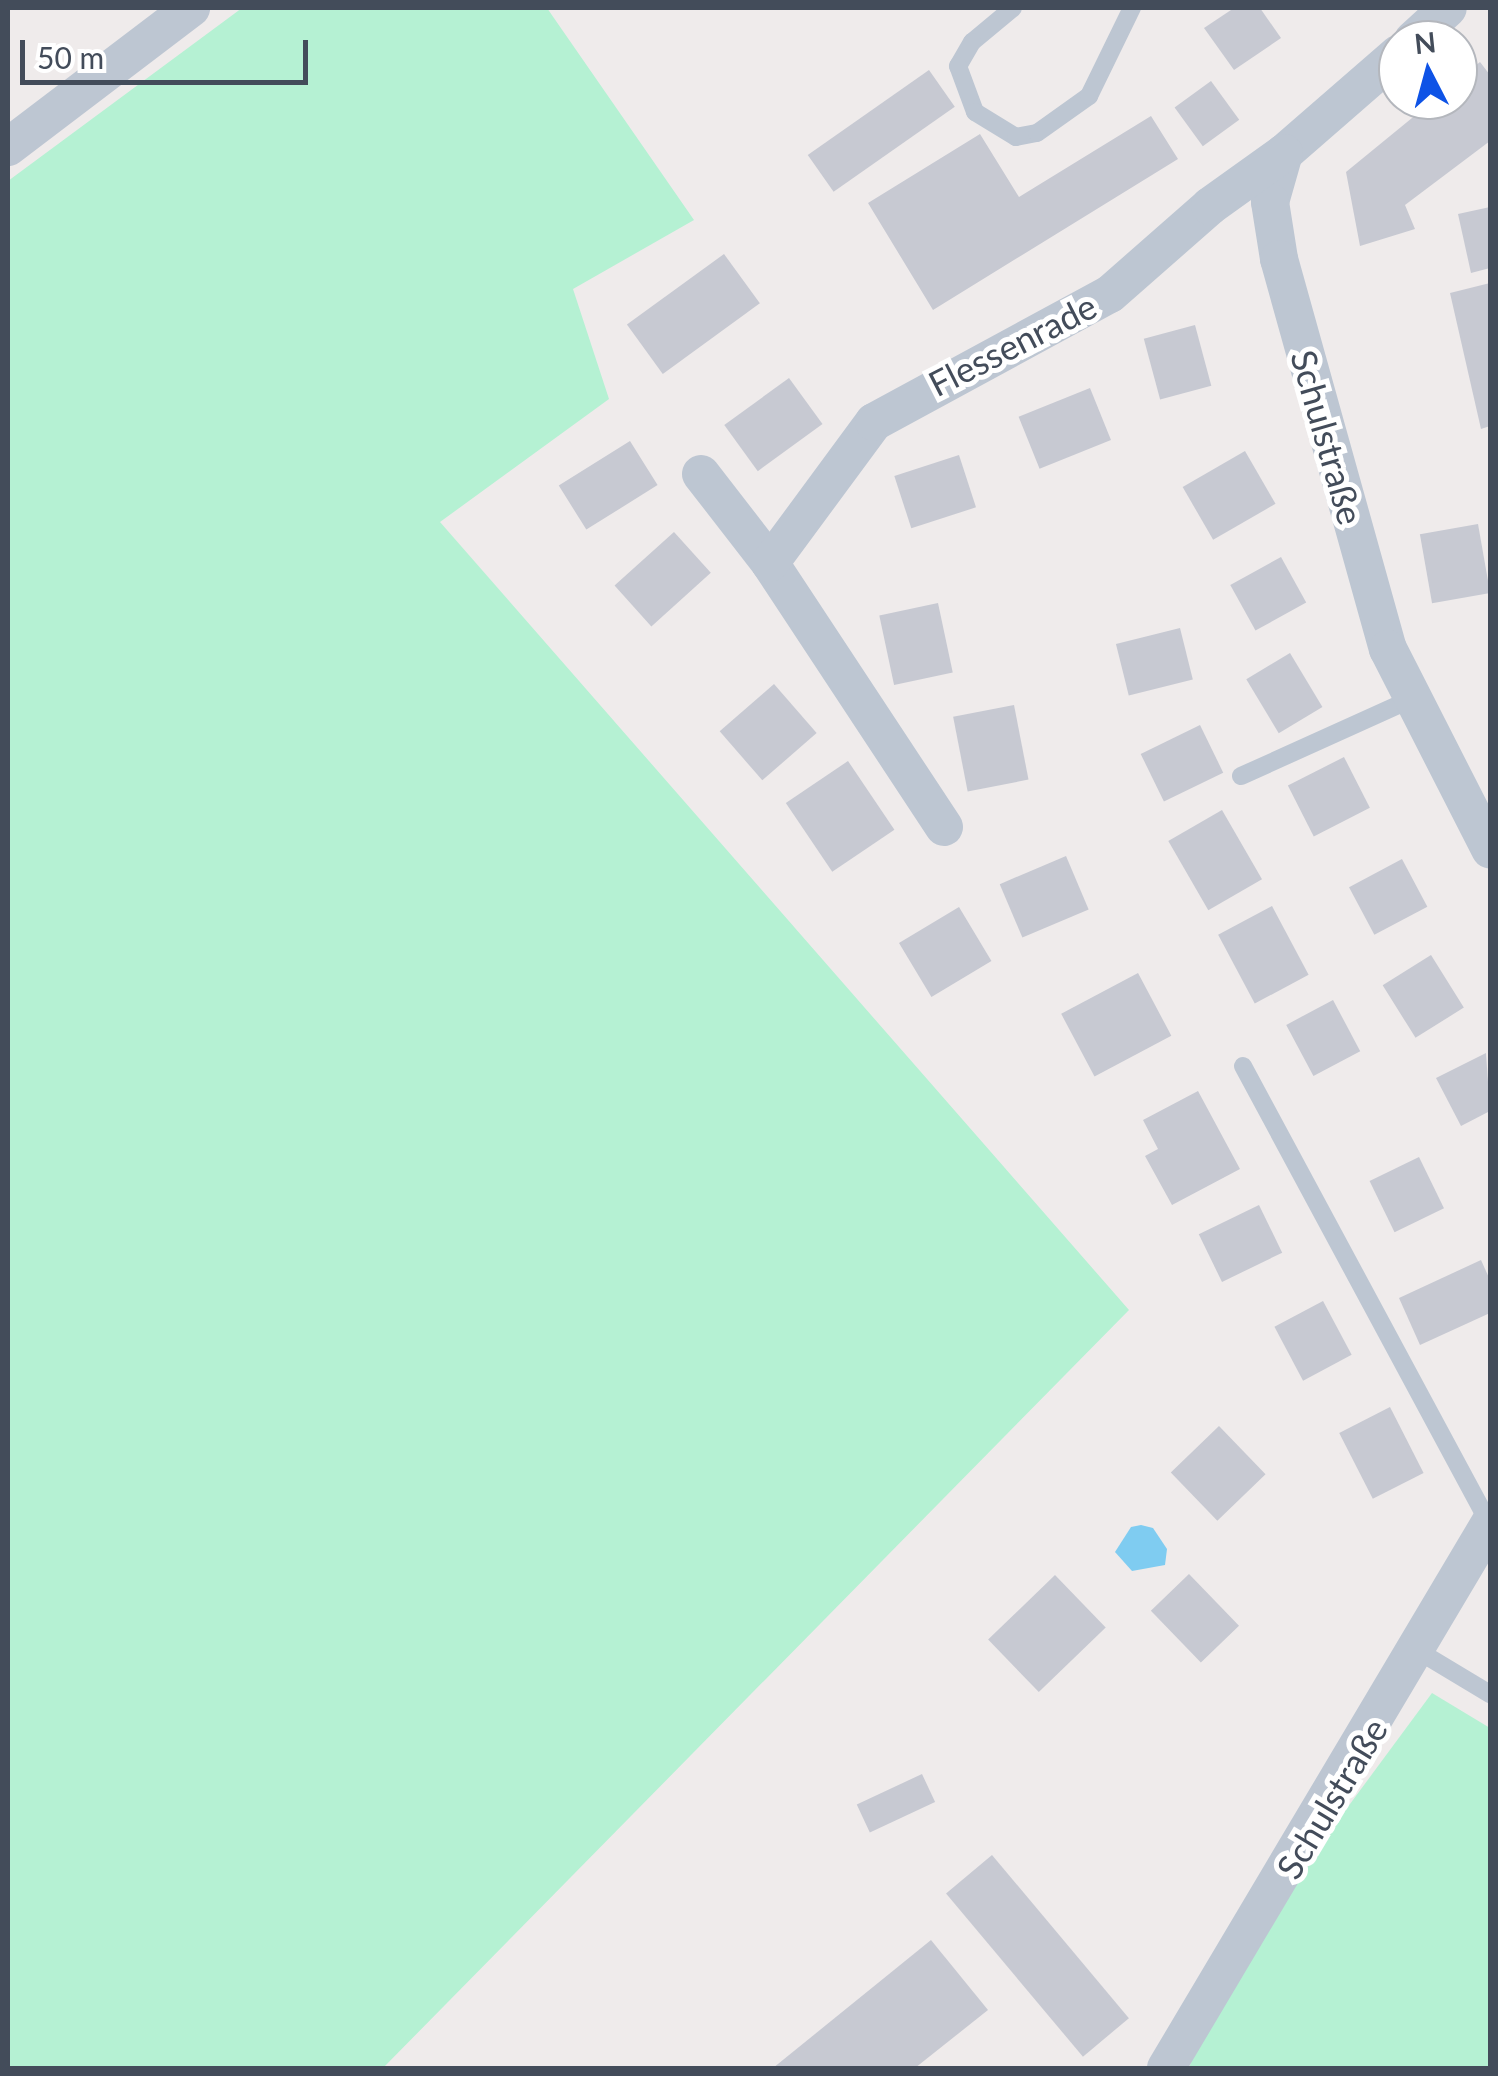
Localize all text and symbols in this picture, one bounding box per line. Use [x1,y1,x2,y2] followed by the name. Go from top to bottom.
[25,20,312,82] scale bar
[1378,20,1478,120] north arrow
[1413,24,1438,60] text: N
[37,39,104,75] text: 50 m
[921,284,1103,404] street label: Flessenrade
[1283,345,1373,529] street label: Schulstraße
[1267,1710,1395,1886] street label: Schulstraße

